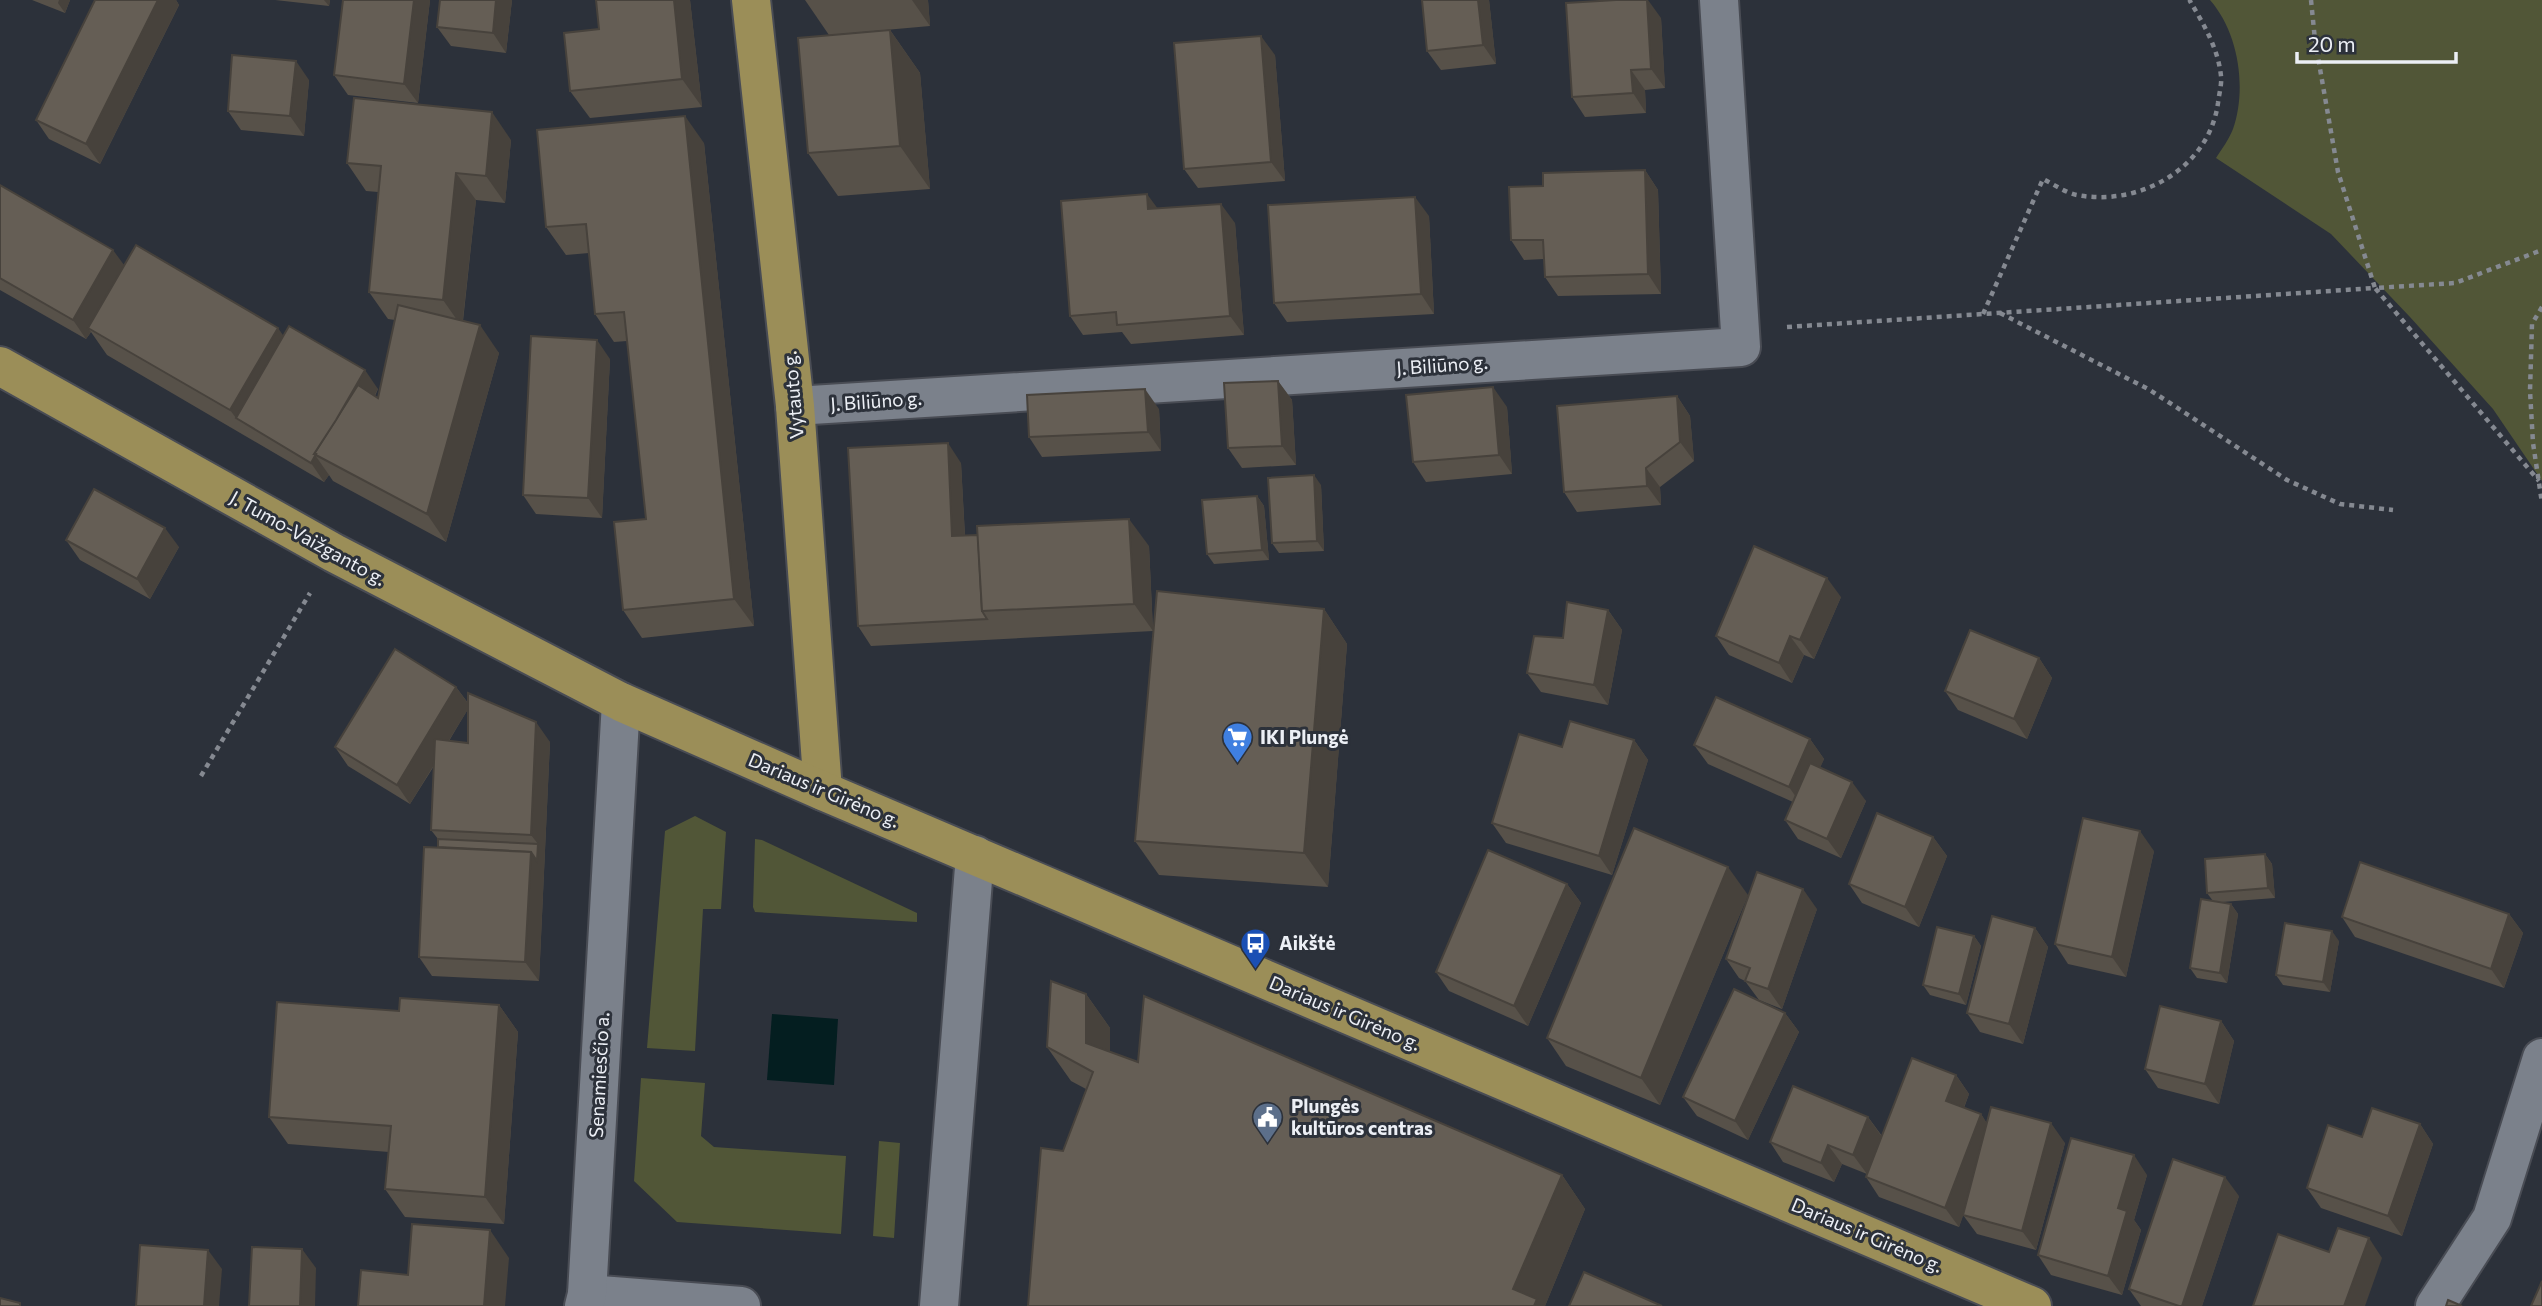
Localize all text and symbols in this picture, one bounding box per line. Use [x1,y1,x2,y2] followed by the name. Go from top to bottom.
[2297,21,2456,65] scale bar
[2308,31,2356,56] text: 20 m
[777,350,808,440] street label: Vytauto g.
[1395,350,1489,379] street label: J. Biliūno g.
[829,386,923,415] street label: J. Biliūno g.
[226,485,390,590] street label: J. Tumo-Vaižganto g.
[1220,720,1254,764] supermarket icon: IKI Plungė
[1260,725,1348,748] place label: IKI Plungė
[745,747,903,832] street label: Dariaus ir Girėno g.
[1239,926,1273,970] bus stop icon: Aikštė
[1279,931,1336,954] place label: Aikštė
[1266,970,1424,1055] street label: Dariaus ir Girėno g.
[584,1012,613,1138] street label: Senamiesčio a.
[1291,1094,1433,1139] place label: Plungės kultūros centras
[1251,1100,1285,1144] public building icon: Plungės kultūros centras
[1788,1192,1946,1277] street label: Dariaus ir Girėno g.

